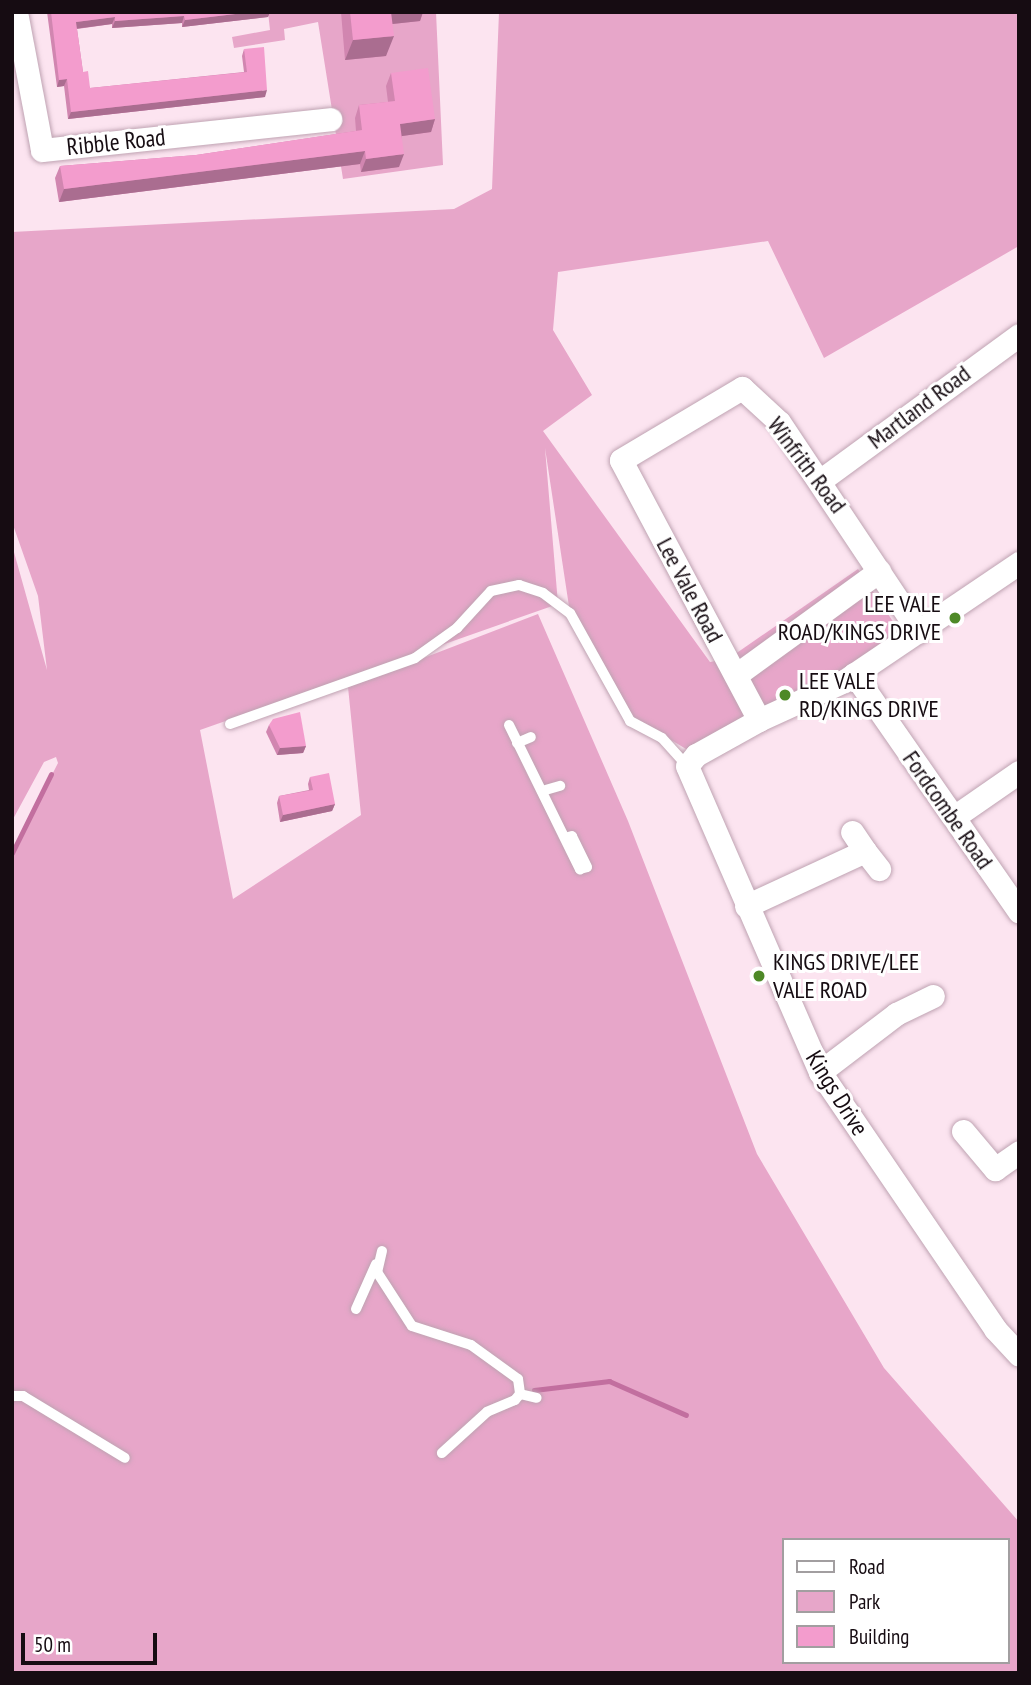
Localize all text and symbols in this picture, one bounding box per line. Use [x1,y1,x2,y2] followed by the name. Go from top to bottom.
[65,122,167,162] street label: Ribble Road
[862,359,976,455] street label: Martland Road
[761,411,853,519] street label: Winfrith Road
[650,533,730,647] street label: Lee Vale Road
[778,590,941,646] place label: LEE VALE ROAD/KINGS DRIVE
[947,610,963,626] marker: LEE VALE ROAD/KINGS DRIVE
[799,667,939,723] place label: LEE VALE RD/KINGS DRIVE
[777,687,793,703] marker: LEE VALE RD/KINGS DRIVE
[897,745,999,875] street label: Fordcombe Road
[773,948,919,1004] place label: KINGS DRIVE/LEE VALE ROAD
[751,968,767,984] marker: KINGS DRIVE/LEE VALE ROAD
[800,1045,874,1141] street label: Kings Drive
[782,1538,1010,1664] legend
[849,1553,885,1580] text: Road
[849,1588,880,1615] text: Park
[24,1618,161,1662] scale bar
[849,1623,909,1650] text: Building
[34,1631,71,1658] text: 50 m

